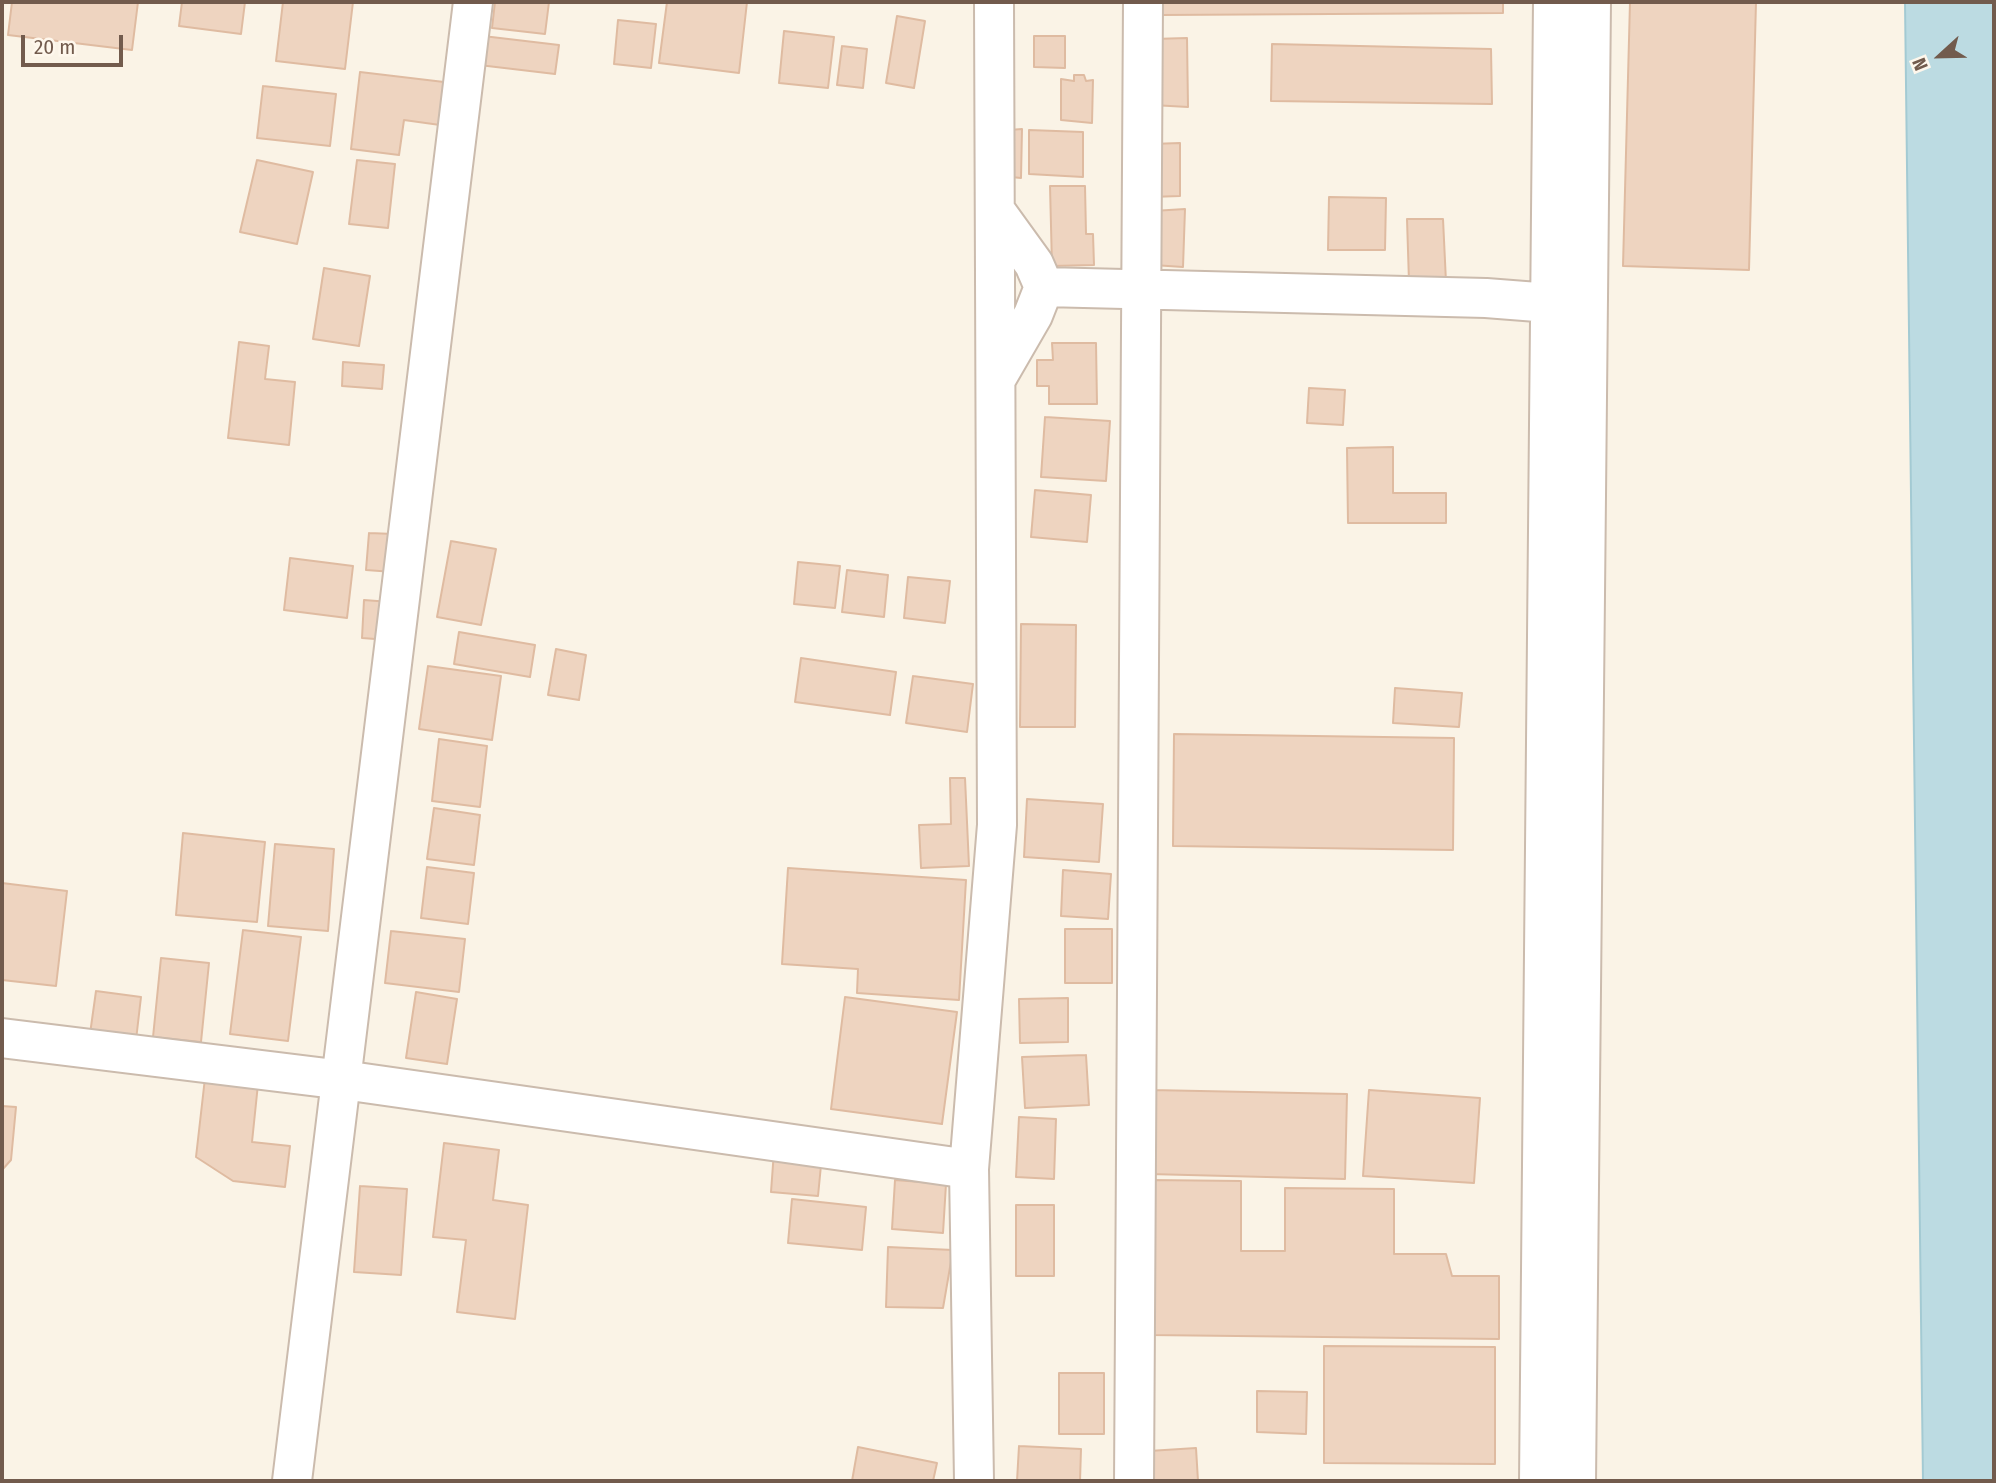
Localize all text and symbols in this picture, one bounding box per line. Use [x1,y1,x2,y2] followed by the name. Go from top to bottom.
[24,21,126,65] scale bar
[1905,21,1975,91] north arrow
[34,34,75,60] text: 20 m
[1907,54,1933,74] text: N

